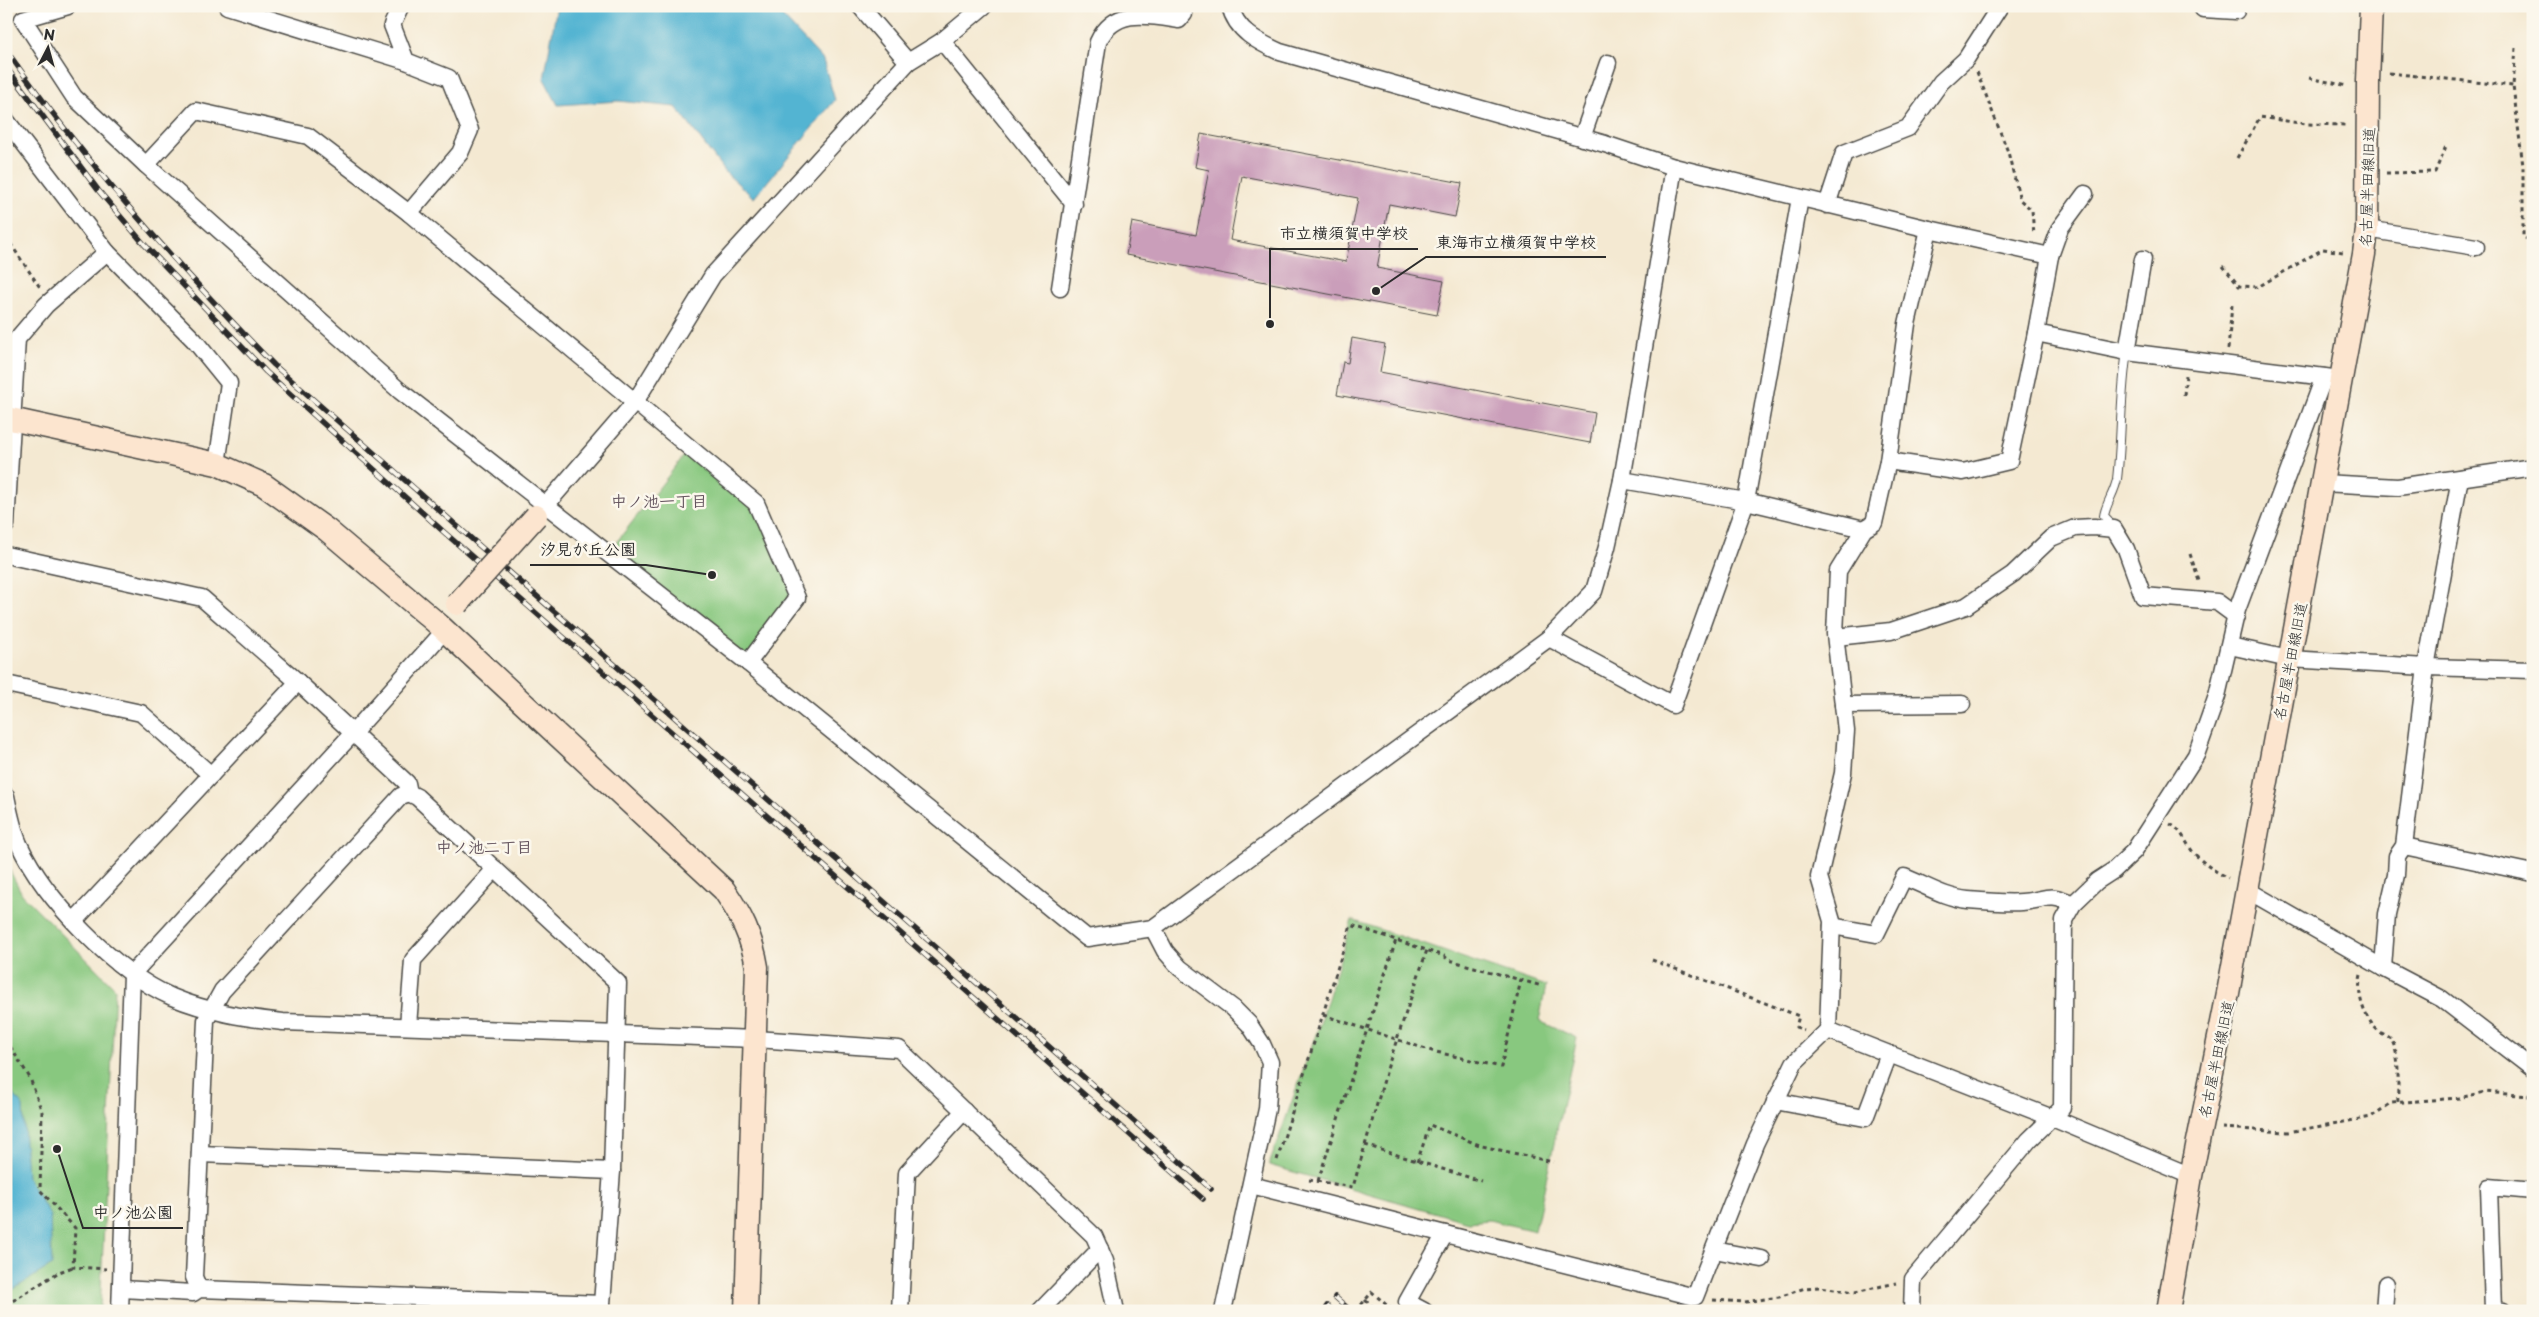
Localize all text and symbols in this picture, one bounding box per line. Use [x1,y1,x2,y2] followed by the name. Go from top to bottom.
[22,22,72,72] north arrow
[43,24,56,46] text: N
[2352,127,2380,247] street label: 名古屋半田線旧道
[1270,218,1418,249] callout: 市立横須賀中学校
[1280,220,1408,244] text: 市立横須賀中学校
[1426,226,1606,257] callout: 東海市立横須賀中学校
[1436,229,1596,253] text: 東海市立横須賀中学校
[611,488,707,512] district label: 中ノ池一丁目
[530,534,646,565] callout: 汐見が丘公園
[540,536,636,560] text: 汐見が丘公園
[2266,600,2312,722] street label: 名古屋半田線旧道
[436,834,532,858] district label: 中ノ池二丁目
[2191,998,2239,1120] street label: 名古屋半田線旧道
[83,1197,183,1228] callout: 中ノ池公園
[93,1199,173,1223] text: 中ノ池公園

